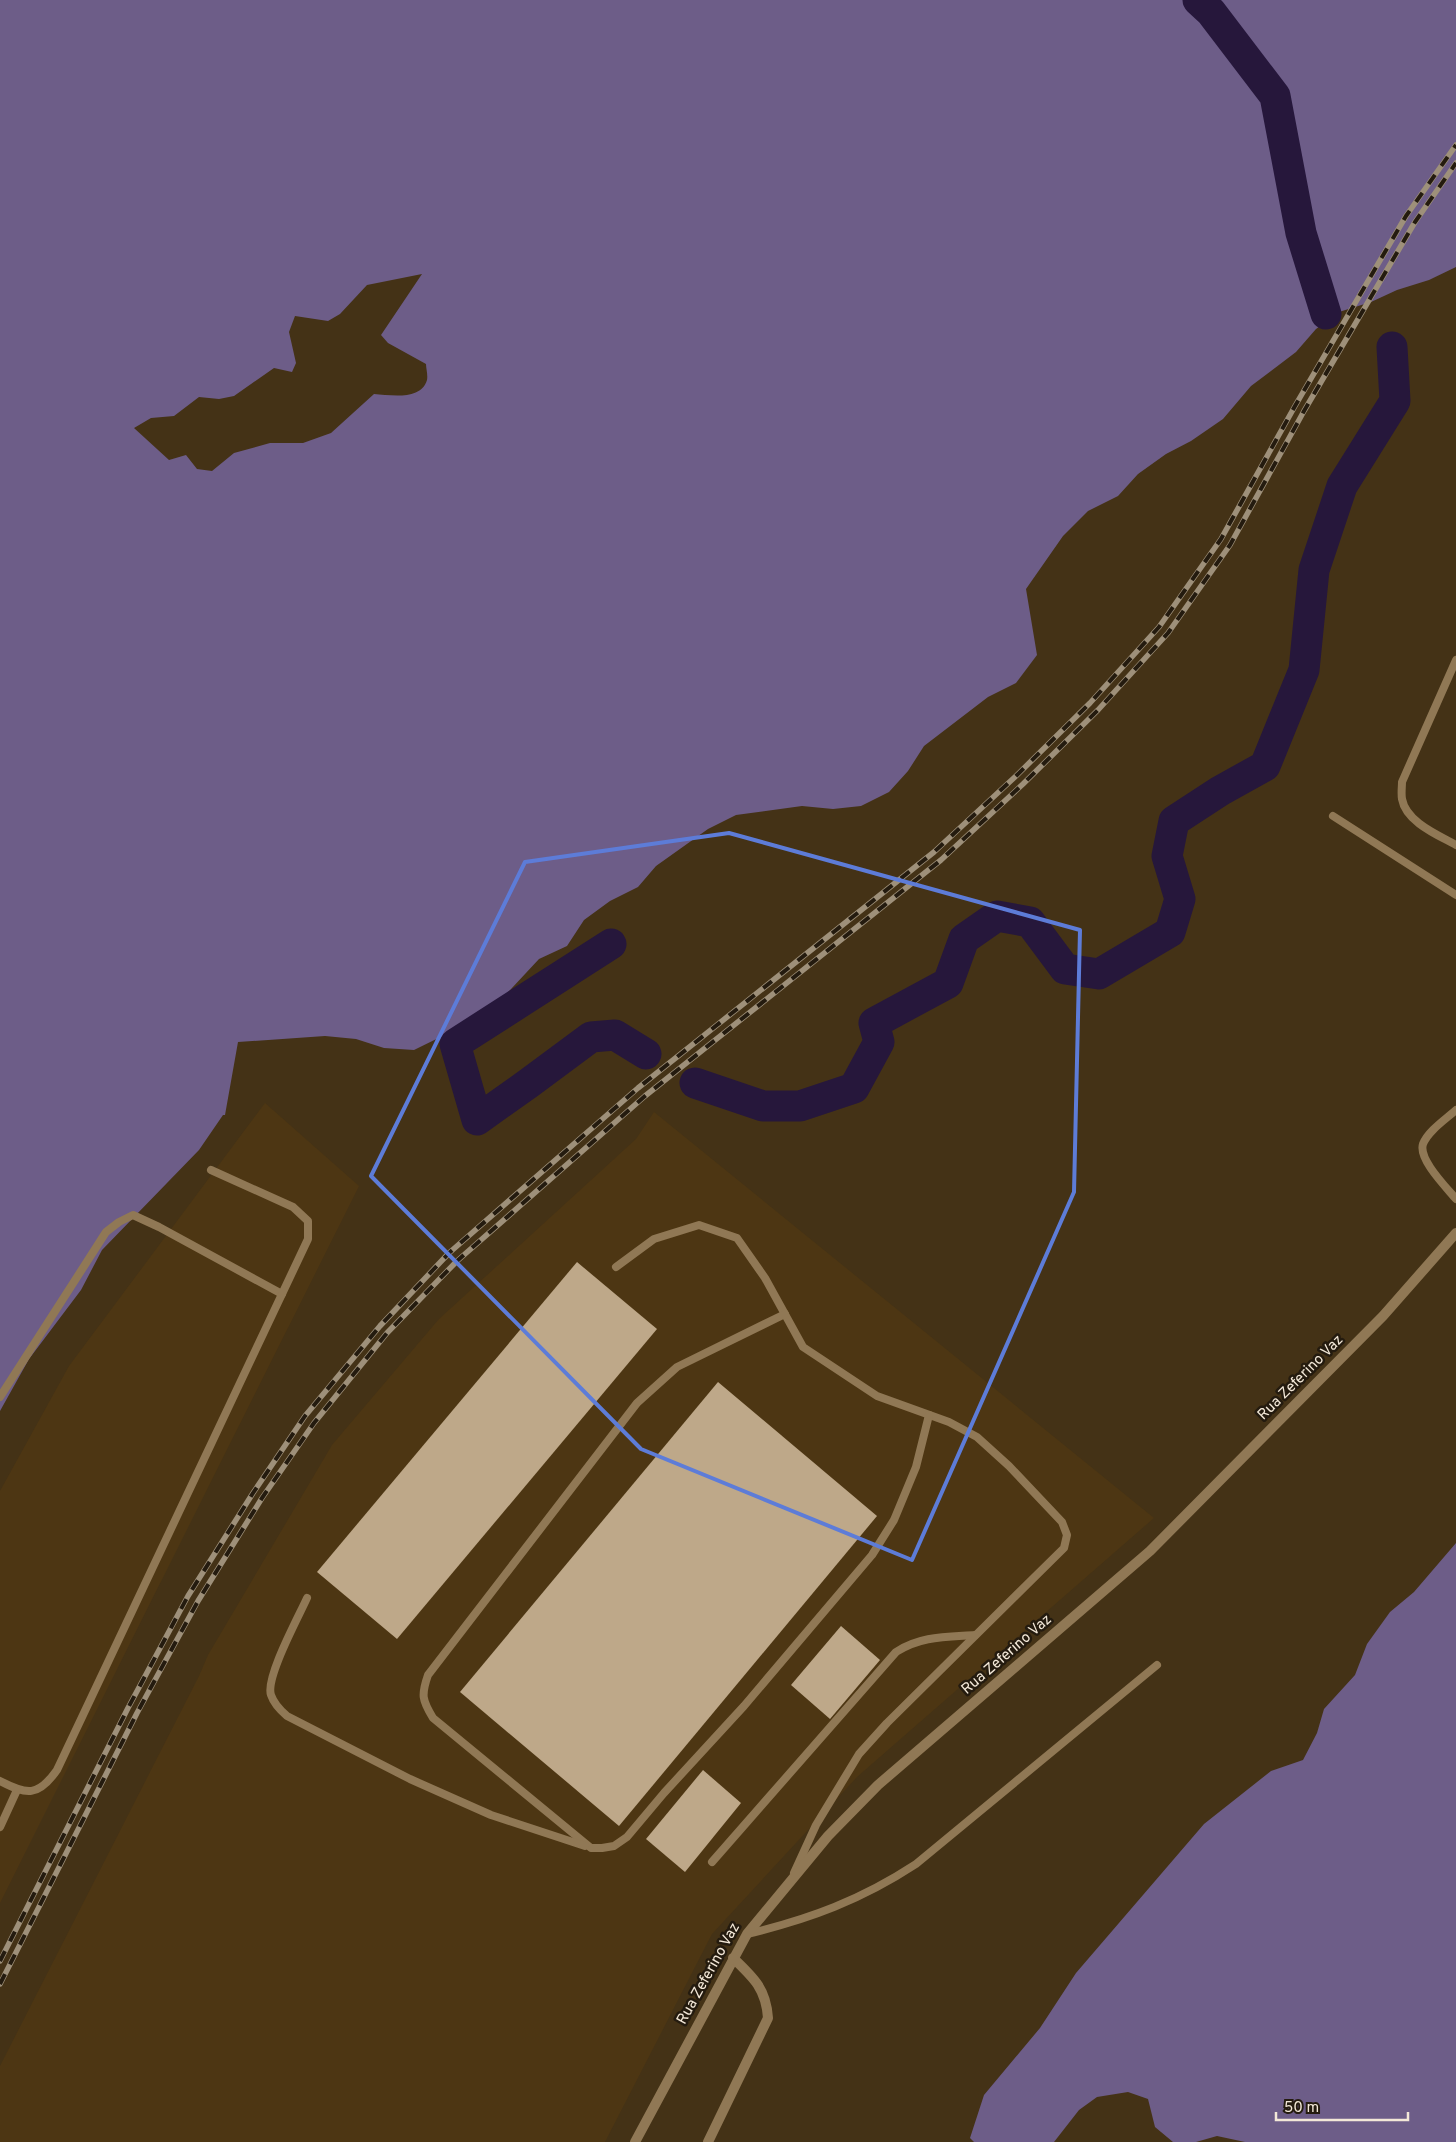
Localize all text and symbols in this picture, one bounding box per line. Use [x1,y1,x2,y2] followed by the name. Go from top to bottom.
[1254,1331,1348,1425] street label: Rua Zeferino Vaz
[958,1611,1056,1699] street label: Rua Zeferino Vaz
[673,1920,745,2028] street label: Rua Zeferino Vaz
[1276,2090,1408,2122] scale bar
[1284,2099,1319,2118] text: 50 m

